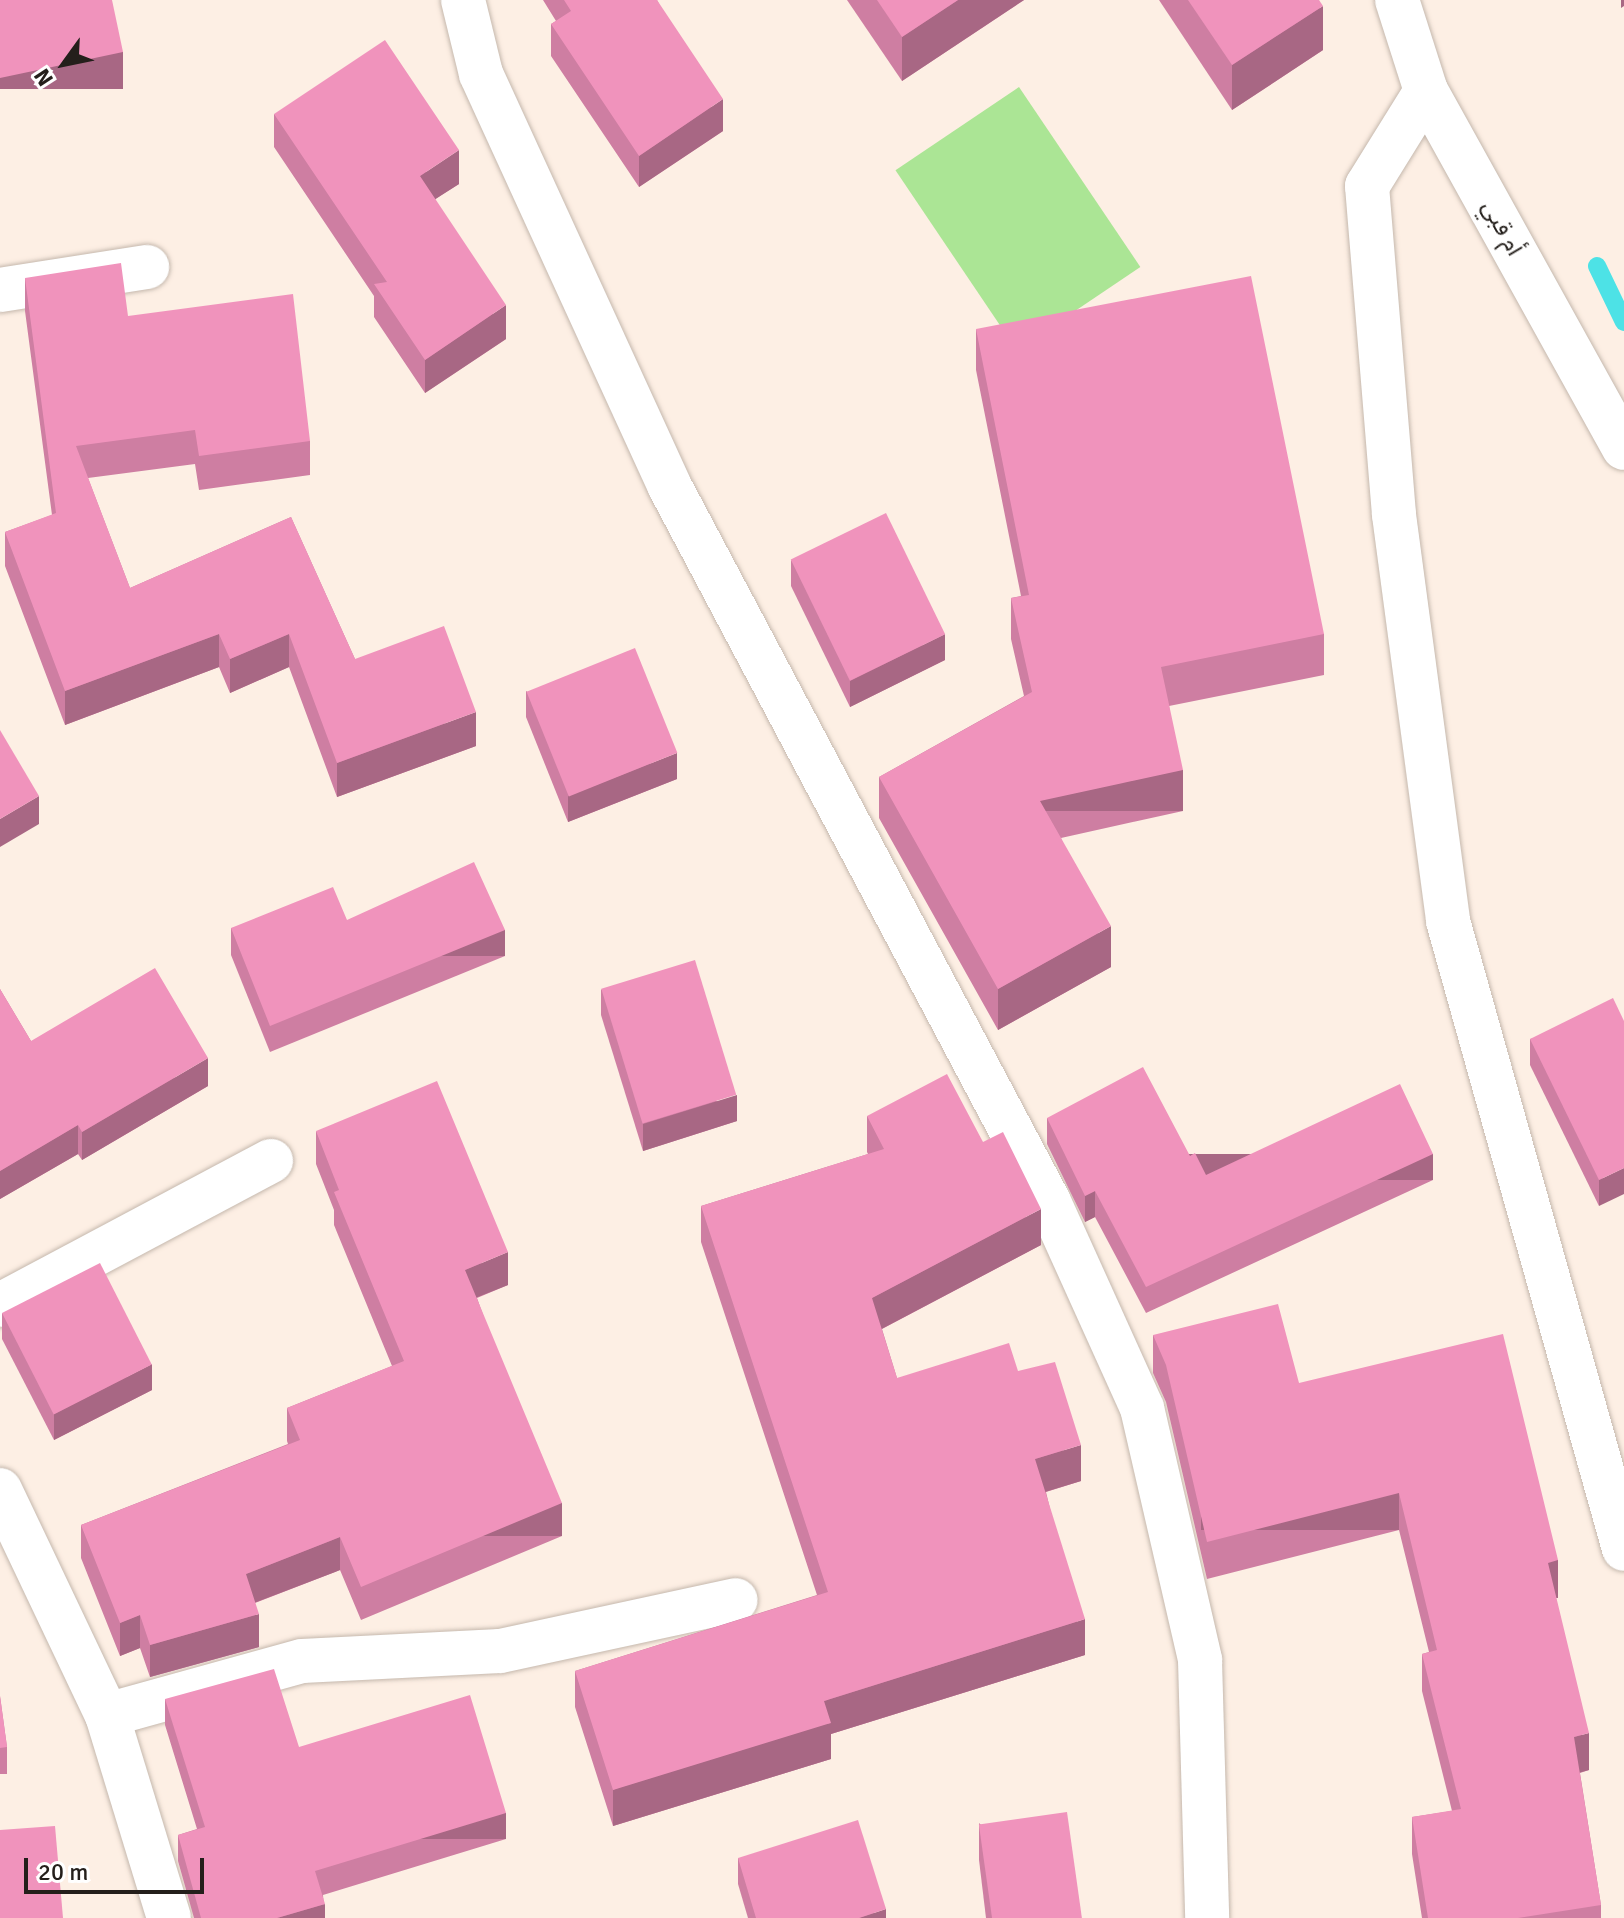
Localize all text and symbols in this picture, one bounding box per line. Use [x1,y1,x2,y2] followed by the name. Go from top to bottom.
[24,24,104,104] north arrow
[28,64,59,91] text: N
[1475,195,1529,261] street label: أم قبي
[28,1842,208,1892] scale bar
[38,1857,88,1887] text: 20 m

